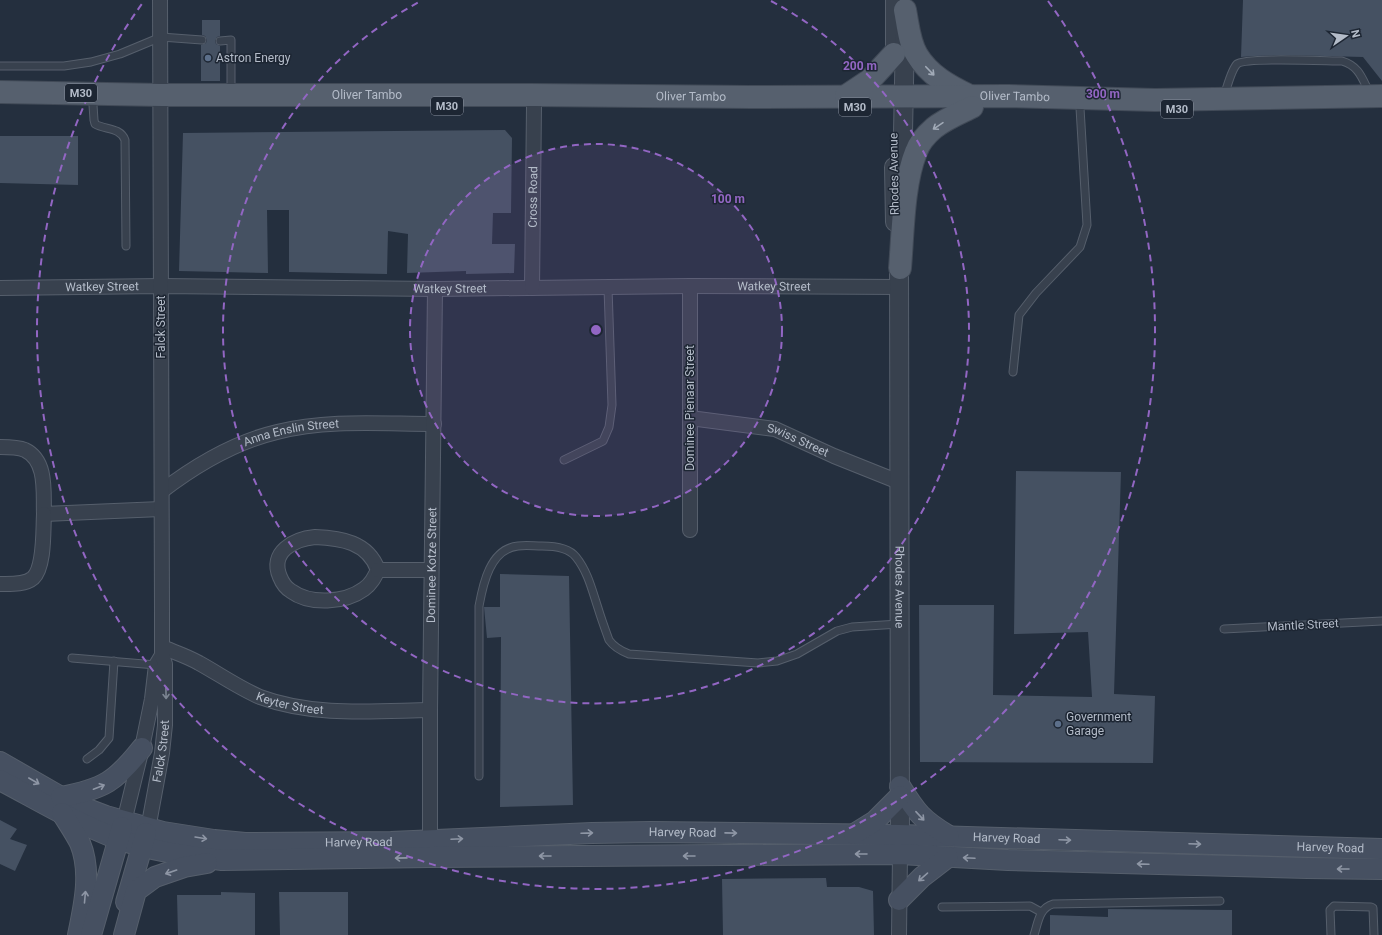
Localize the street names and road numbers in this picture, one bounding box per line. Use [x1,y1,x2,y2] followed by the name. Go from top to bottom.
[65,84,97,102] road number: M30
[332,88,402,102] street label: Oliver Tambo
[656,89,726,104] street label: Oliver Tambo
[980,89,1050,104] street label: Oliver Tambo
[431,97,463,115] road number: M30
[839,98,871,116] road number: M30
[1161,100,1193,118] road number: M30
[886,133,902,215] street label: Rhodes Avenue
[526,166,540,228] street label: Cross Road
[65,279,139,294] street label: Watkey Street
[737,279,811,294] street label: Watkey Street
[413,281,487,296] street label: Watkey Street
[154,295,168,358] street label: Falck Street
[683,345,697,471] street label: Dominee Pienaar Street
[241,417,339,449] street label: Anna Enslin Street
[766,421,831,460] street label: Swiss Street
[424,507,439,623] street label: Dominee Kotze Street
[892,546,907,628] street label: Rhodes Avenue
[1267,616,1339,634] street label: Mantle Street
[254,689,324,717] street label: Keyter Street
[150,720,172,784] street label: Falck Street
[649,825,716,840] street label: Harvey Road
[973,830,1041,846] street label: Harvey Road
[325,835,393,849] street label: Harvey Road
[1296,840,1364,855] street label: Harvey Road

